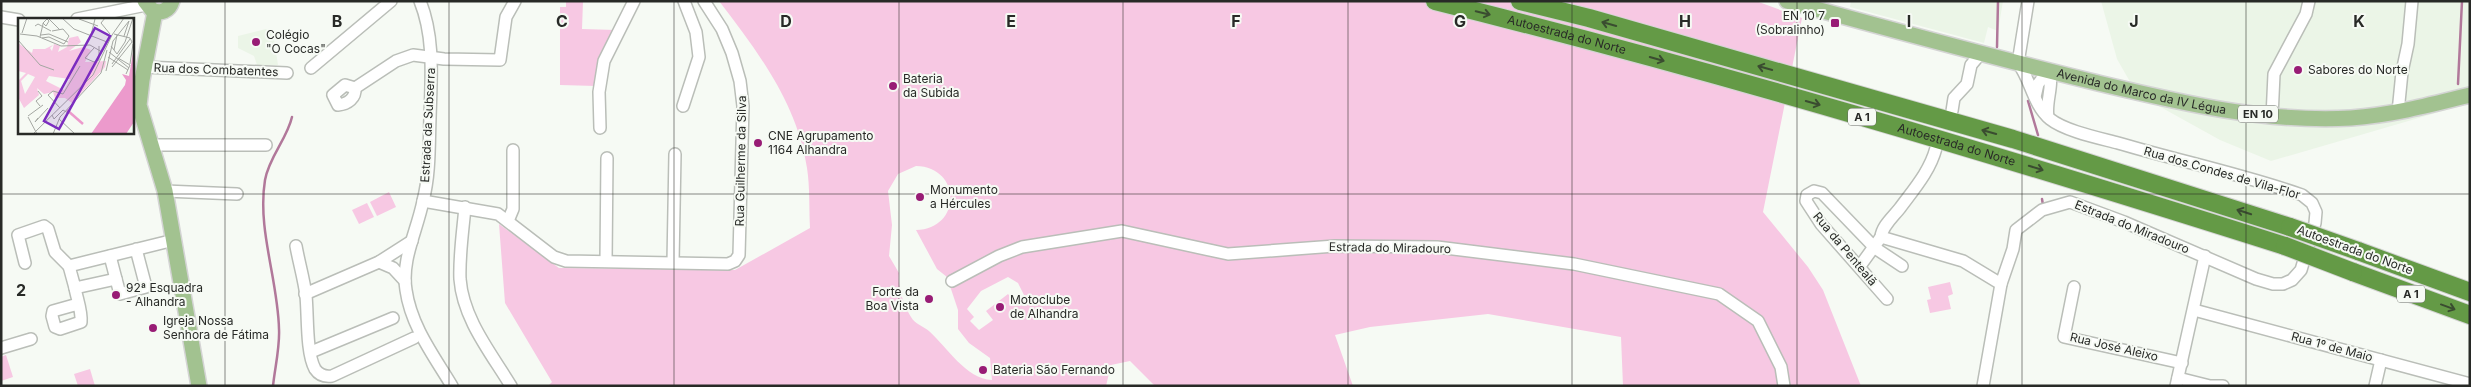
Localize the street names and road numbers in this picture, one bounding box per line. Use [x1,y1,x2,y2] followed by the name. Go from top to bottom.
[1506,12,1628,57] street label: Autoestrada do Norte
[153,60,279,79] street label: Rua dos Combatentes
[2055,65,2227,117] street label: Avenida do Marco da IV Légua
[417,67,438,183] street label: Estrada da Subserra
[732,95,749,227] street label: Rua Guilherme da Silva
[2238,106,2278,122] road number: EN 10
[1848,108,1876,125] road number: A 1
[1896,120,2017,169] street label: Autoestrada do Norte
[2142,143,2303,202] street label: Rua dos Condes de Vila-Flor
[2073,197,2192,256] street label: Estrada do Miradouro
[1810,209,1881,289] street label: Rua da Pentealã
[2295,222,2415,277] street label: Autoestrada do Norte
[1329,239,1451,256] street label: Estrada do Miradouro
[2397,286,2425,302] road number: A 1
[2290,328,2375,365] street label: Rua 1º de Maio
[2068,329,2160,364] street label: Rua José Aleixo

